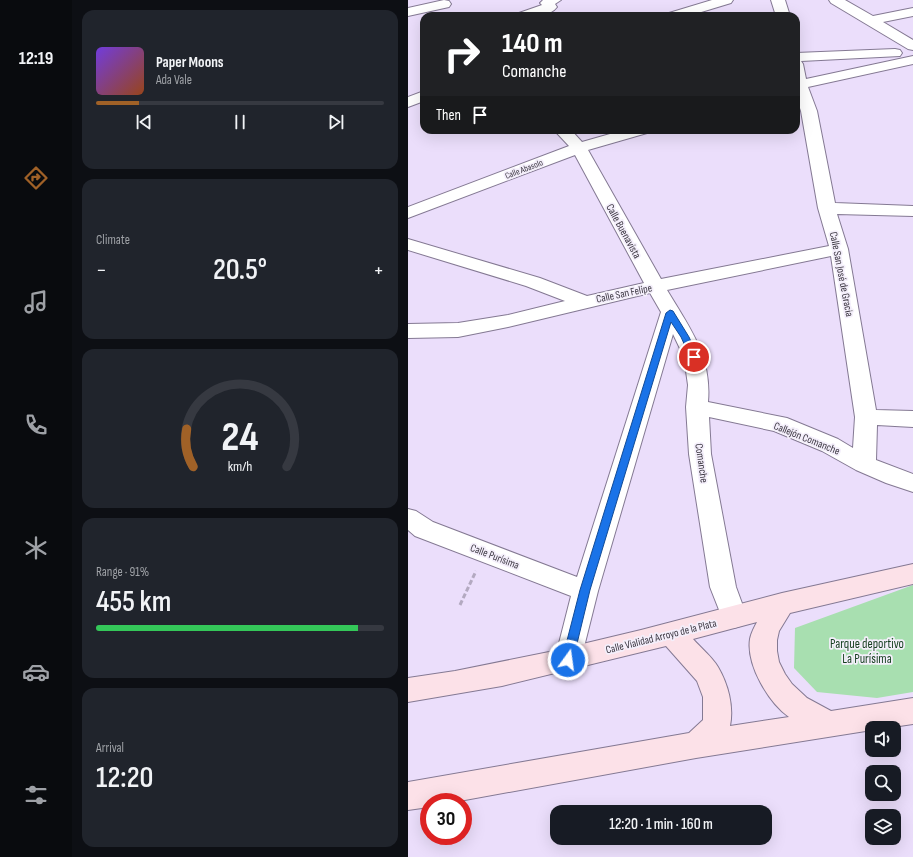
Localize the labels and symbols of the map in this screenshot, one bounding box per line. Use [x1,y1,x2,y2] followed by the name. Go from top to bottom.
[504,157,545,182] street label: Calle Abasolo
[603,202,644,261] street label: Calle Buenavista
[827,231,856,318] street label: Calle San José de Gracia
[595,281,653,306] street label: Calle San Felipe
[677,340,711,374] pin
[772,419,842,458] street label: Callejón Comanche
[692,443,711,483] street label: Comanche
[469,541,521,572] street label: Calle Purísima
[604,616,718,657] street label: Calle Vialidad Arroyo de la Plata
[830,636,904,667] park label: Parque deportivo La Purísima
[547,639,589,681] position arrow
[420,793,472,845] speed limit sign: 30

